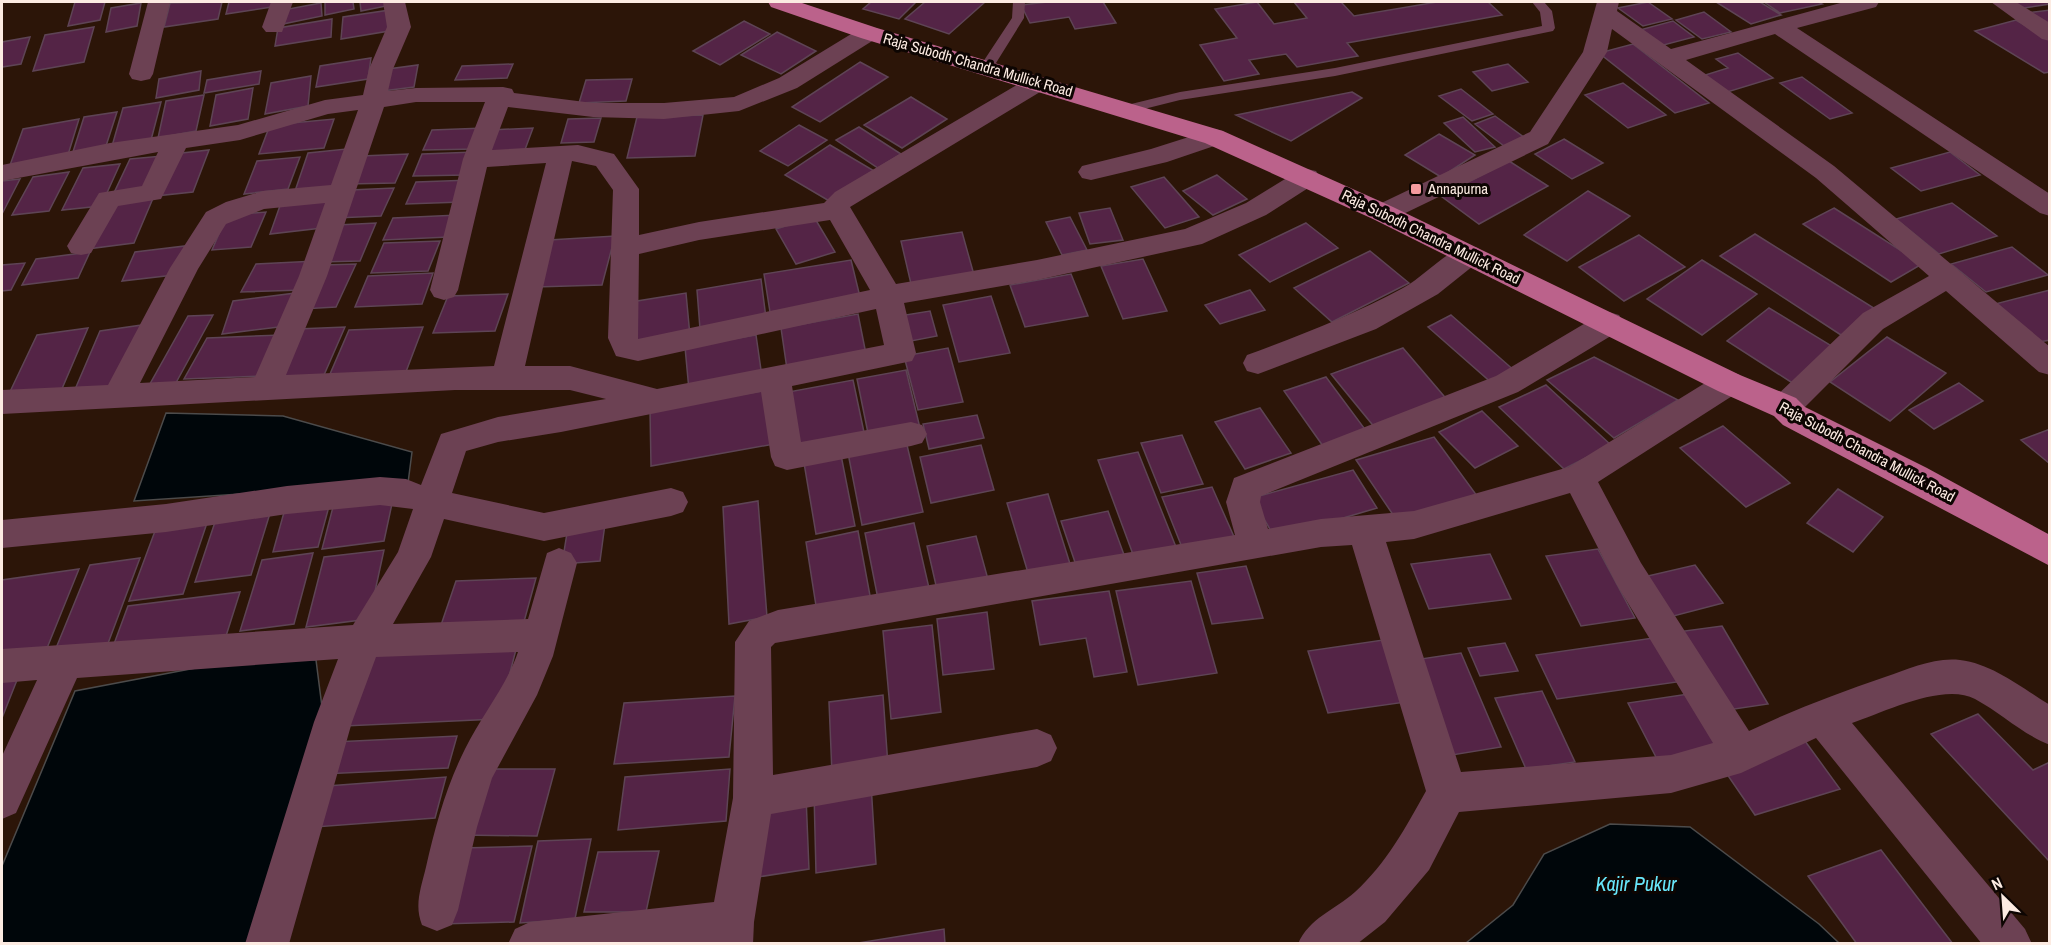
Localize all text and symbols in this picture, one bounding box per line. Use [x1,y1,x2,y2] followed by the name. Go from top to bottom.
[881,27,1075,102] street label: Raja Subodh Chandra Mullick Road
[1427,178,1488,199] place label: Annapurna
[1409,182,1423,196] marker: Annapurna
[1338,184,1524,289] street label: Raja Subodh Chandra Mullick Road
[1776,396,1959,507] street label: Raja Subodh Chandra Mullick Road
[1973,867,2033,927] north arrow
[1595,870,1677,897] water label: Kajir Pukur
[1988,871,2006,895] text: N

